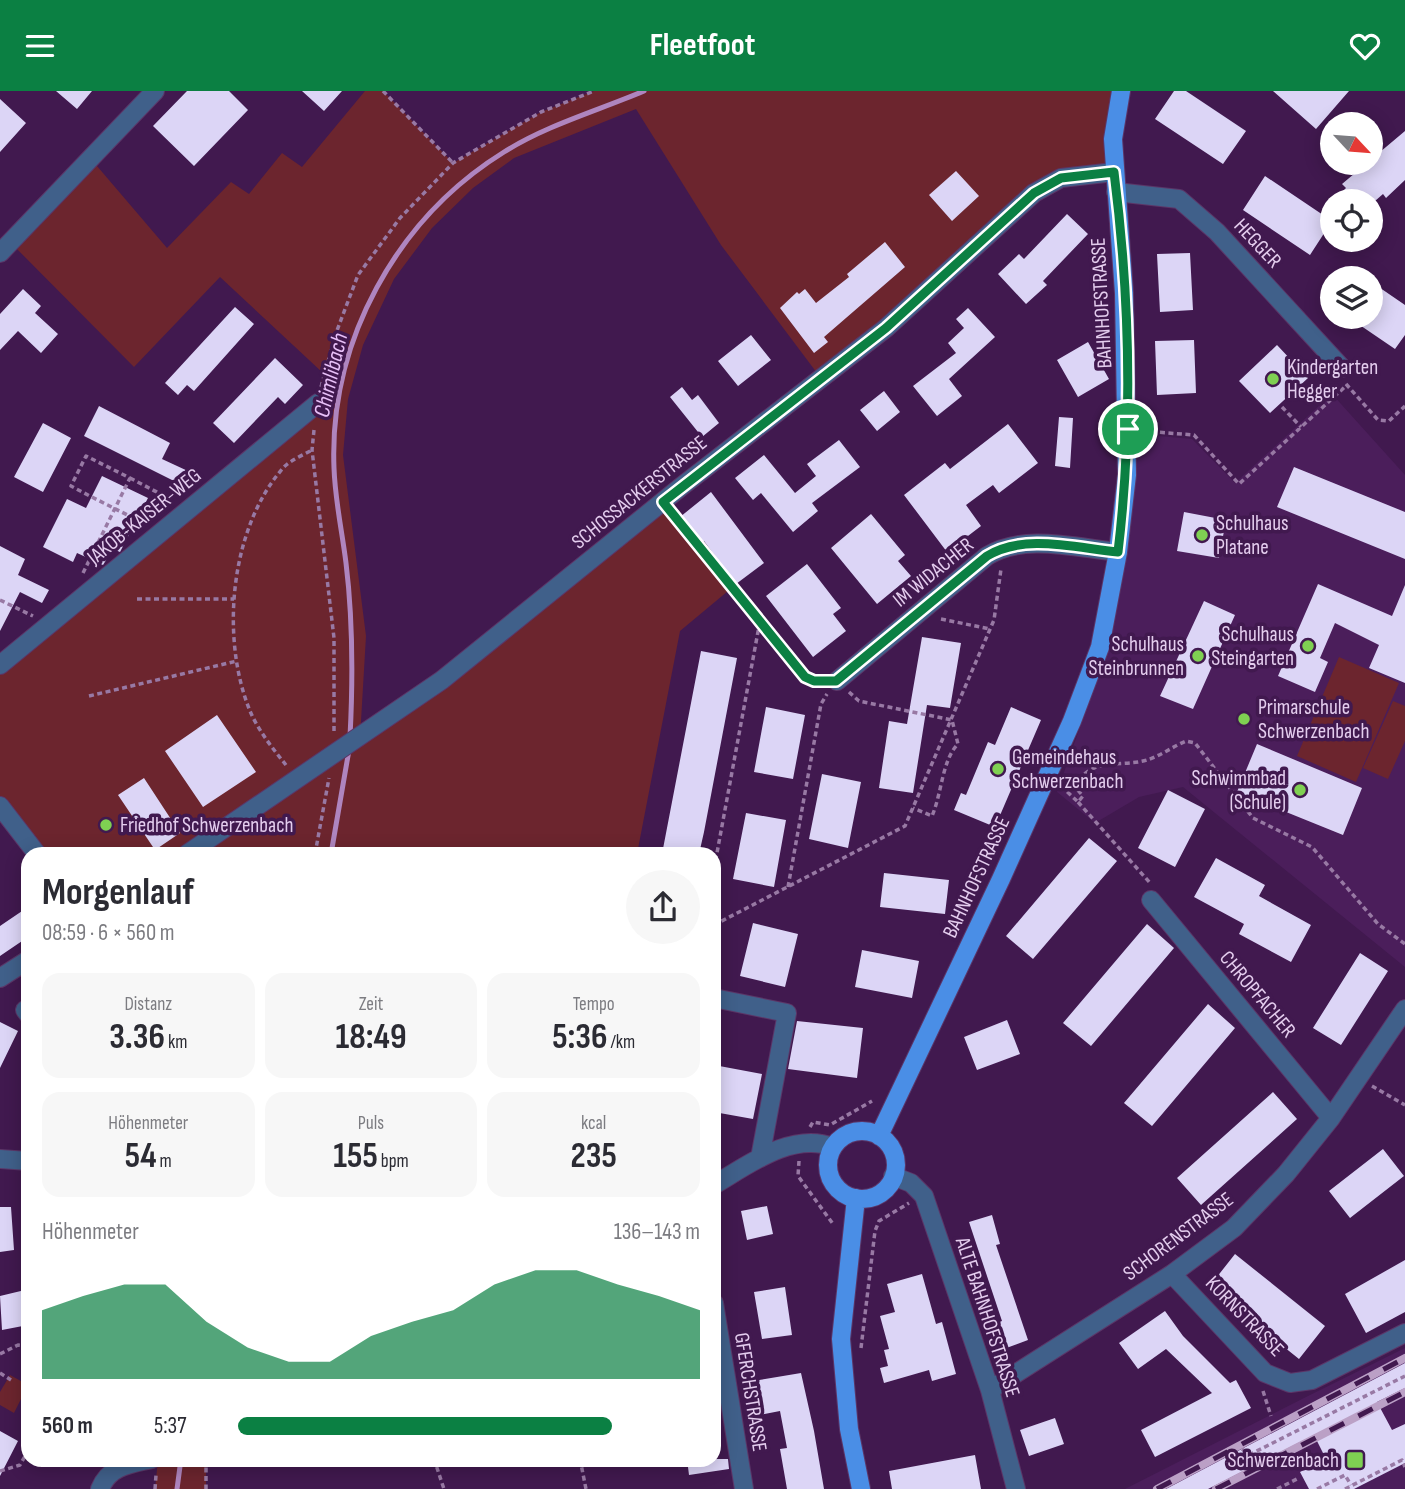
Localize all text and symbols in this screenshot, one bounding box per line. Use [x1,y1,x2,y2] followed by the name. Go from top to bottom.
[650,26,755,65] text: Fleetfoot
[21,27,59,65] icon: menu
[1346,27,1384,65] icon: heart
[1320,112,1382,175] north arrow
[1320,112,1383,329] map controls
[1320,189,1383,252] button: locate
[1229,213,1287,273] street label: HEGGER
[1086,237,1117,369] street label: BAHNHOFSTRASSE
[1320,266,1383,329] button: layers
[308,330,354,420] water label: Chimlibach
[1287,355,1378,404] place label: Kindergarten Hegger
[1265,371,1281,387] marker: Kindergarten Hegger
[1098,399,1158,459] pin
[1109,410,1147,448] icon: arrive
[567,430,712,555] street label: SCHOSSACKERSTRASSE
[82,463,206,571] street label: JAKOB-KAISER-WEG
[1216,511,1288,560] place label: Schulhaus Platane
[1194,527,1210,543] marker: Schulhaus Platane
[888,532,979,612] street label: IM WIDACHER
[1211,622,1294,671] place label: Schulhaus Steingarten
[1089,632,1184,681] place label: Schulhaus Steinbrunnen
[1300,638,1316,654] marker: Schulhaus Steingarten
[1190,648,1206,664] marker: Schulhaus Steinbrunnen
[1258,695,1369,744] place label: Primarschule Schwerzenbach
[1236,711,1252,727] marker: Primarschule Schwerzenbach
[1012,745,1123,794] place label: Gemeindehaus Schwerzenbach
[990,761,1006,777] marker: Gemeindehaus Schwerzenbach
[1191,766,1286,815] place label: Schwimmbad (Schule)
[1292,782,1308,798] marker: Schwimmbad (Schule)
[120,813,294,838] place label: Friedhof Schwerzenbach
[937,813,1015,942] street label: BAHNHOFSTRASSE
[98,817,114,833] marker: Friedhof Schwerzenbach
[42,870,194,915] text: Morgenlauf
[626,870,700,944] button: share
[42,919,175,947] text: 08:59 · 6 × 560 m
[1214,946,1301,1043] street label: CHROPFACHER
[124,993,172,1016] text: Distanz
[359,993,383,1016] text: Zeit
[573,993,615,1016] text: Tempo
[109,1016,165,1059] text: 3.36
[336,1016,406,1059] text: 18:49
[552,1016,607,1059] text: 5:36
[165,1031,187,1054] text: km
[607,1031,635,1054] text: /km
[108,1112,188,1135] text: Höhenmeter
[358,1112,384,1135] text: Puls
[581,1112,606,1135] text: kcal
[125,1135,157,1178] text: 54
[333,1135,378,1178] text: 155
[570,1135,617,1178] text: 235
[157,1150,172,1173] text: m
[378,1150,409,1173] text: bpm
[1118,1187,1238,1286] street label: SCHORENSTRASSE
[42,1218,139,1246] text: Höhenmeter
[614,1218,700,1246] text: 136–143 m
[950,1233,1025,1400] street label: ALTE BAHNHOFSTRASSE
[1200,1271,1289,1362] street label: KORNSTRASSE
[729,1331,772,1453] street label: GFERCHSTRASSE
[42,1412,93,1440] text: 560 m
[154,1412,186,1440] text: 5:37
[1228,1448,1339,1473] place label: Schwerzenbach
[1345,1450,1365,1470] marker: Schwerzenbach

